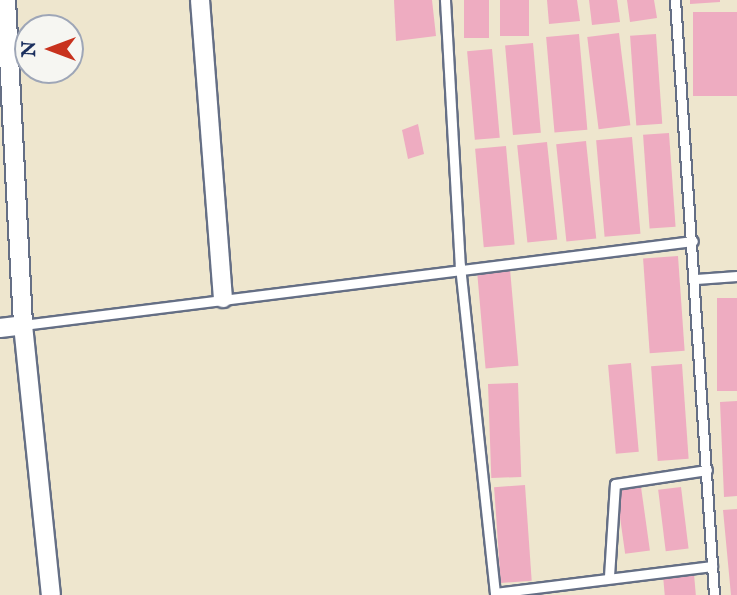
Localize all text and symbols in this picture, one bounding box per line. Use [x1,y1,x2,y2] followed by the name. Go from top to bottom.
[14,14,84,84] north arrow
[18,41,42,57] text: N

